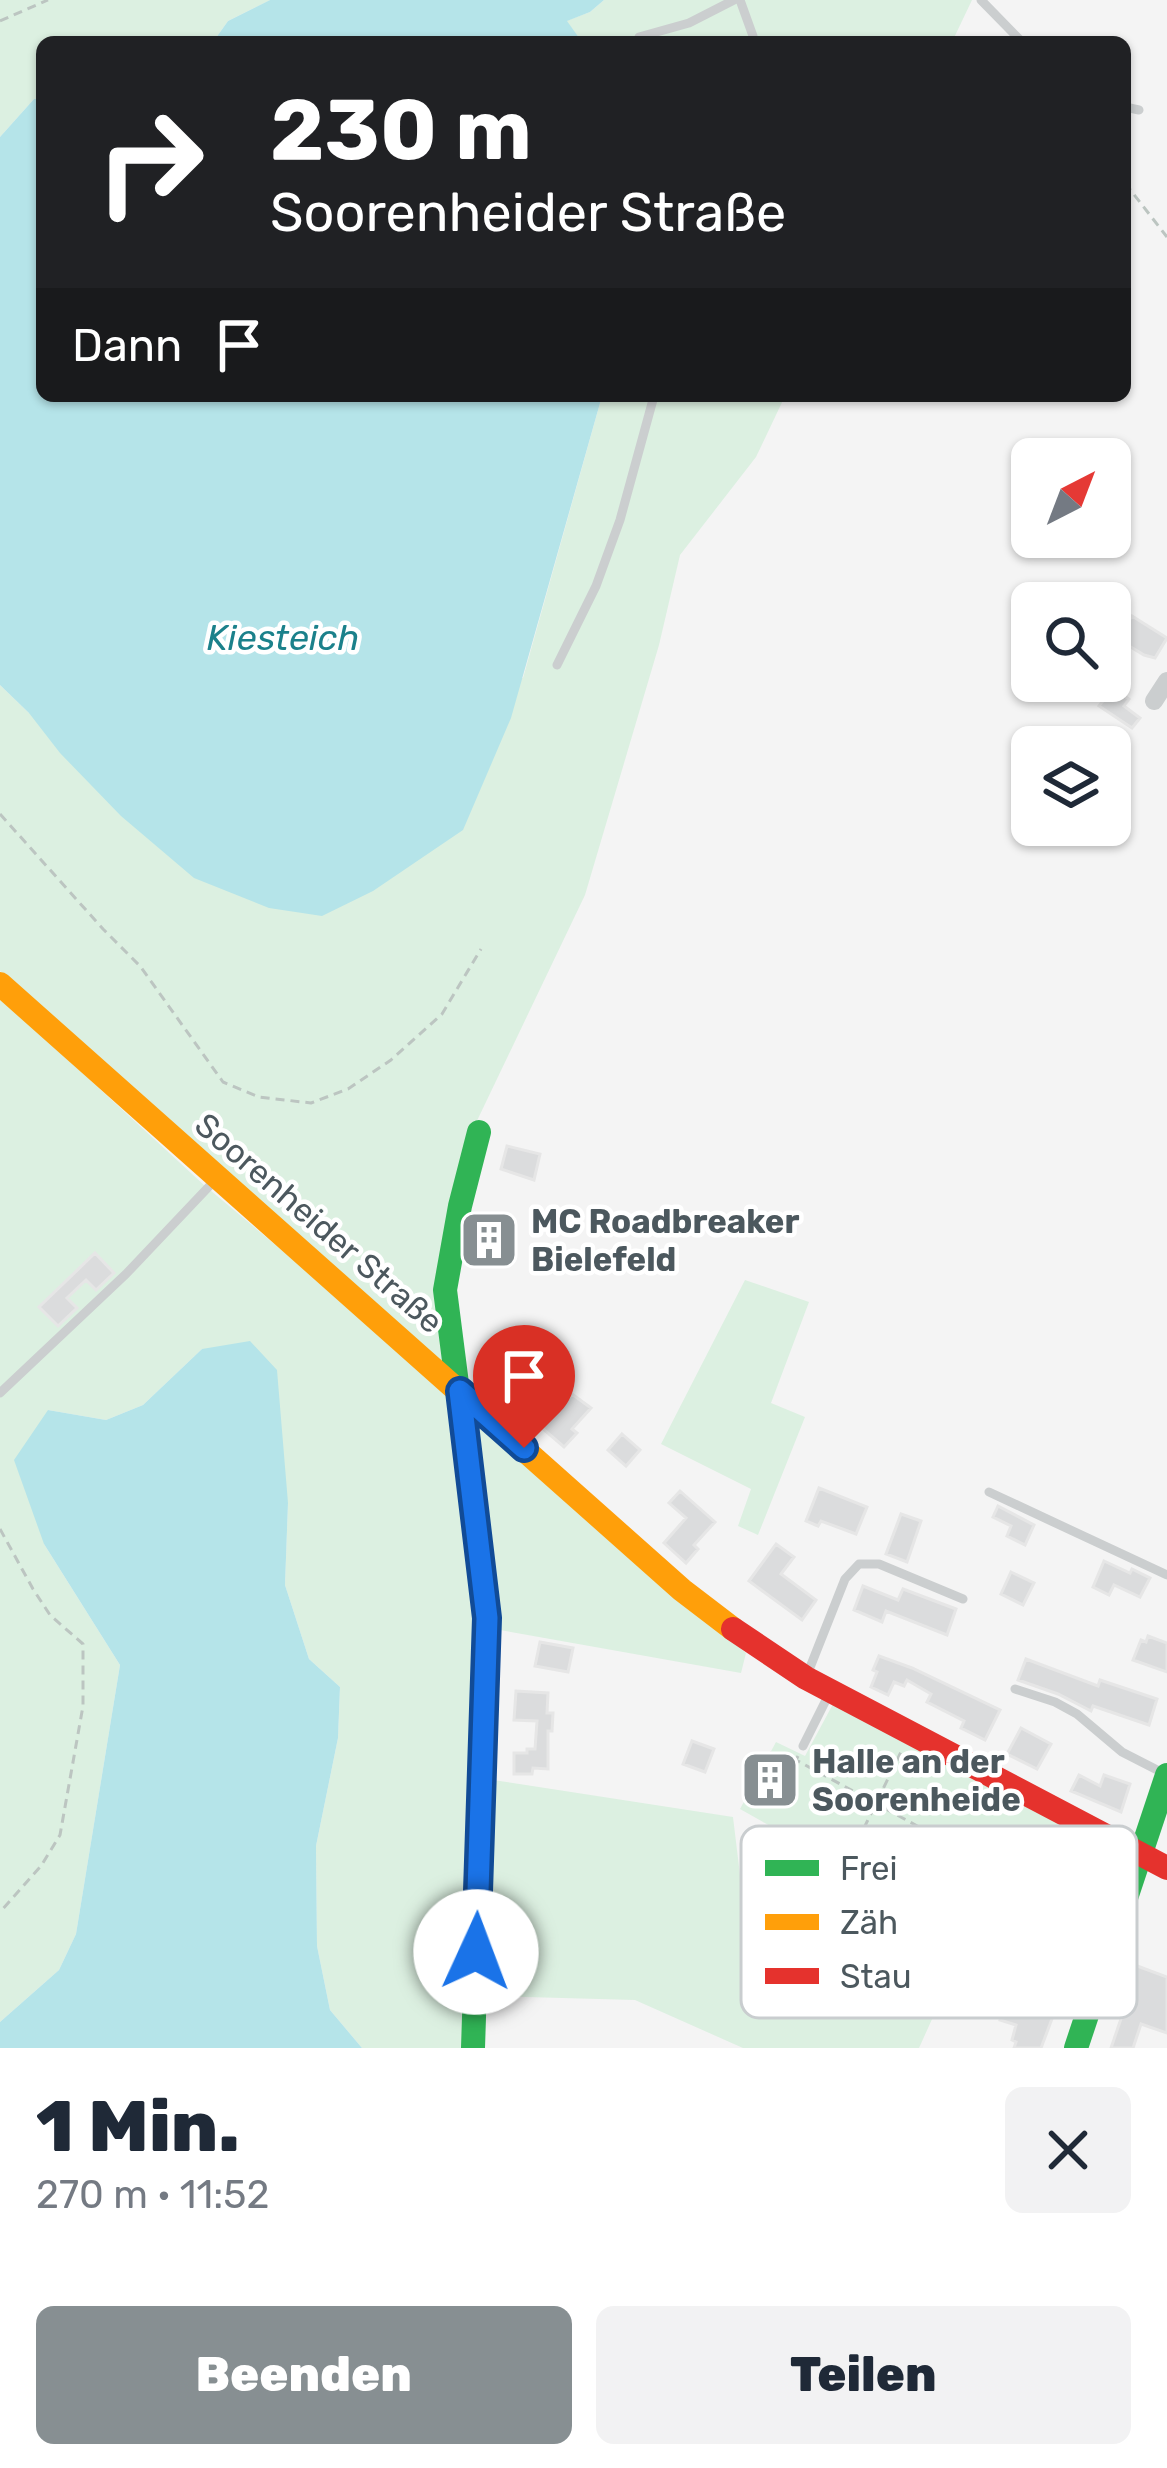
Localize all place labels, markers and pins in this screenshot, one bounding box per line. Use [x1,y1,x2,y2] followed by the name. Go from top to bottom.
[531,1202,799,1279] place label: MC Roadbreaker Bielefeld
[458,1209,520,1271] building icon: MC Roadbreaker Bielefeld
[473,1325,575,1448] pin
[812,1742,1021,1819] place label: Halle an der Soorenheide
[739,1749,801,1811] building icon: Halle an der Soorenheide

